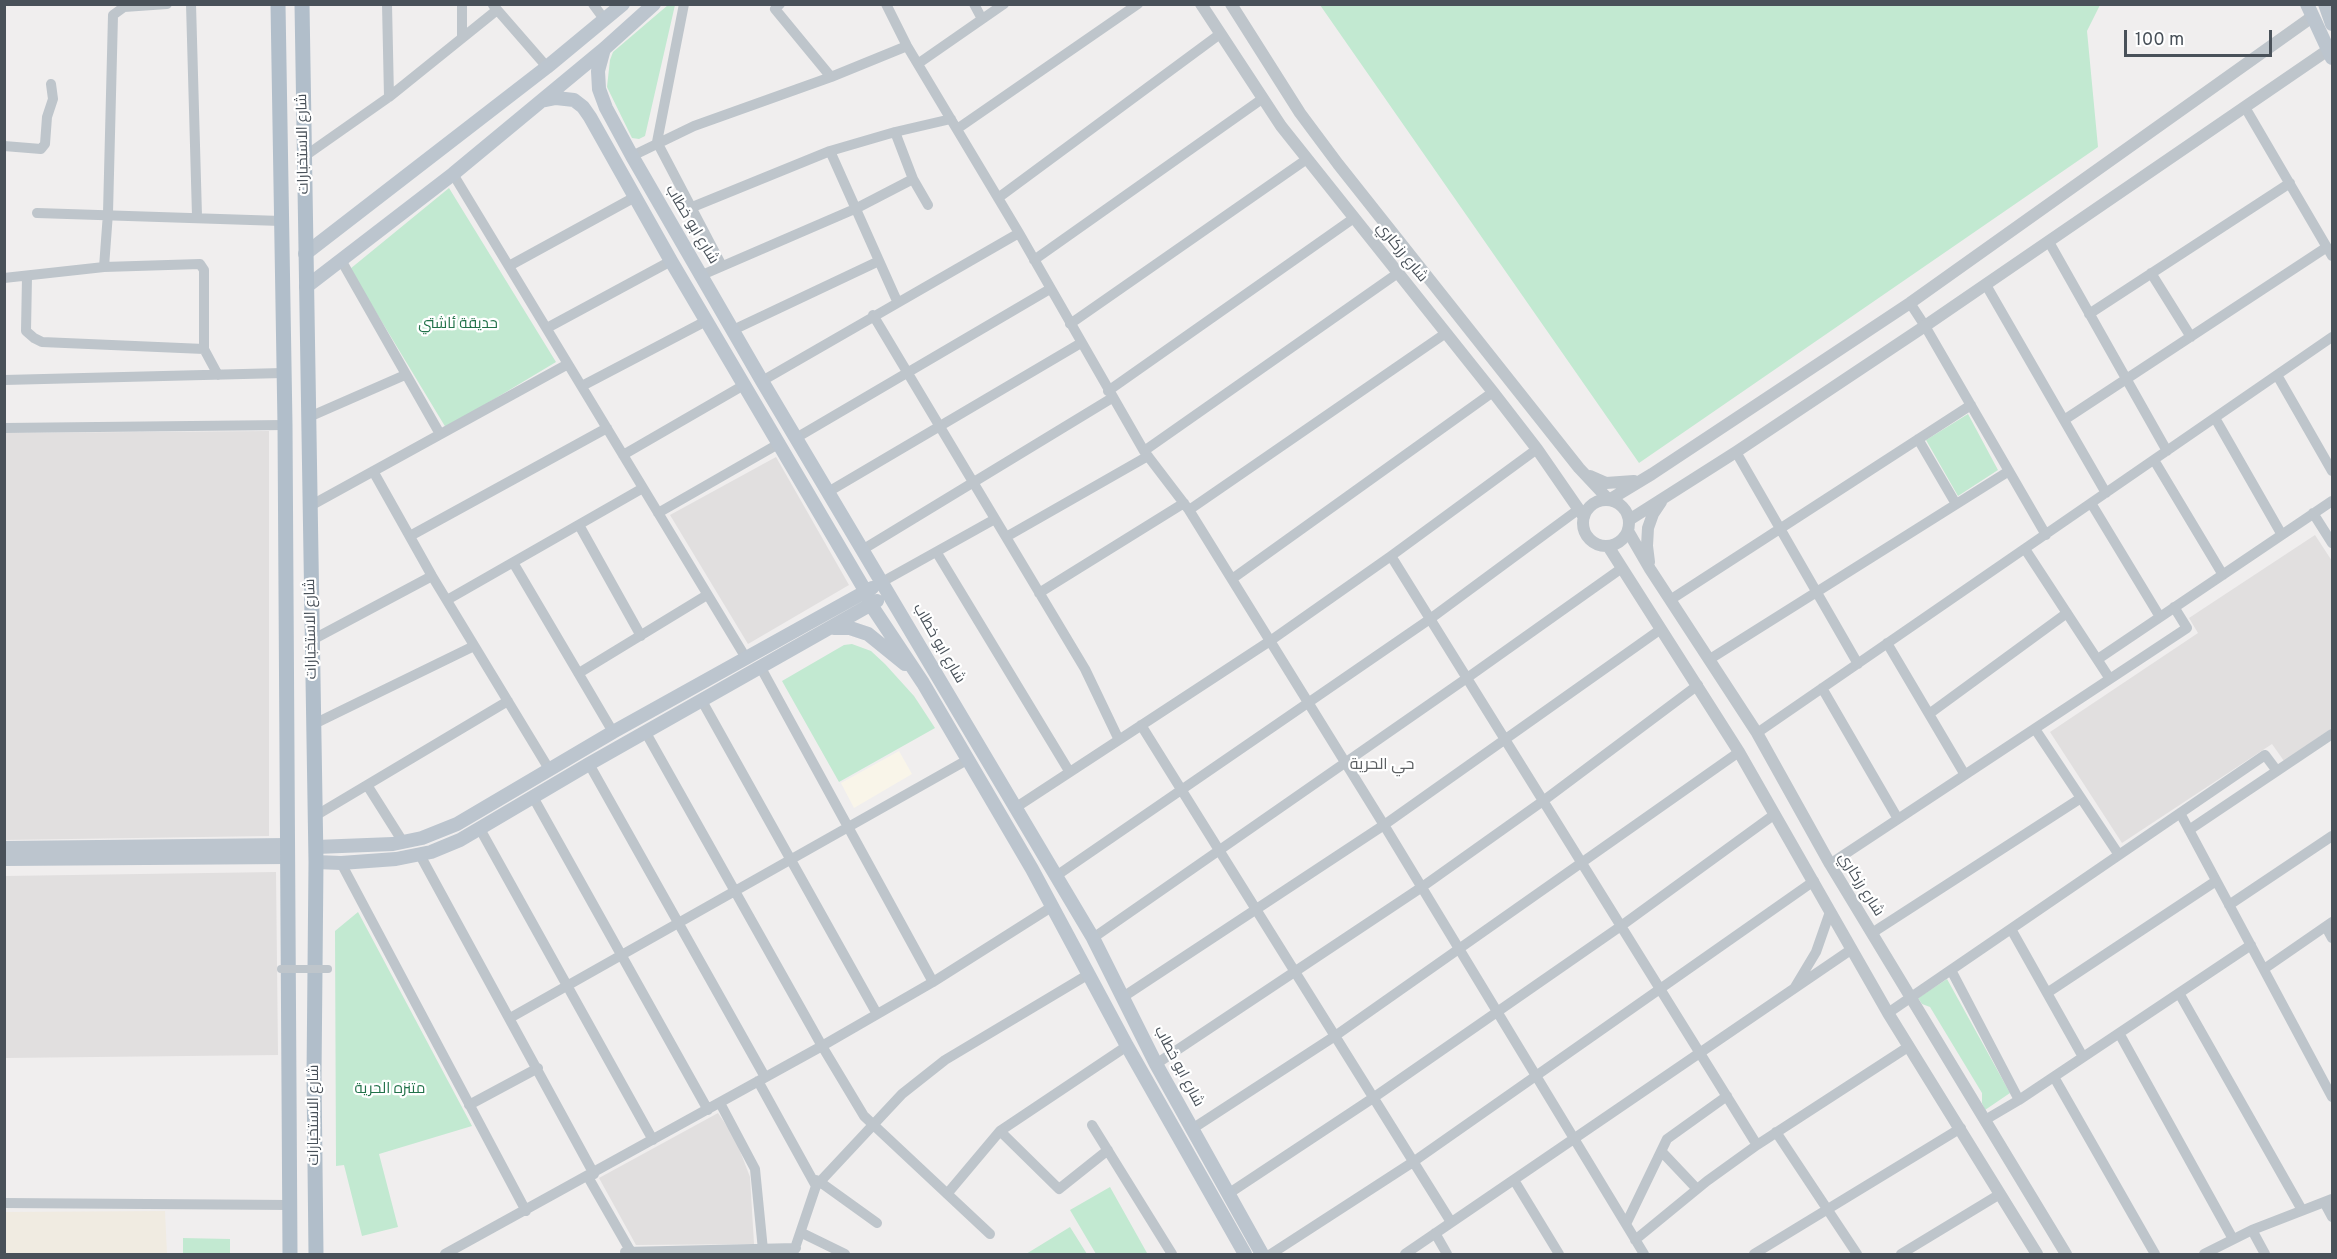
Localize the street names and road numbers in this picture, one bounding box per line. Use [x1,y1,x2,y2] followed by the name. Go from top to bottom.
[294,93,314,195] street label: شارع الاستخبارات
[660,182,722,268] street label: شارع ابو خطاب
[1371,219,1431,287] street label: شارع رزكاري
[302,578,322,680] street label: شارع الاستخبارات
[908,601,968,687] street label: شارع ابو خطاب
[1833,850,1887,920] street label: شارع رزكاري
[1149,1024,1207,1110] street label: شارع ابو خطاب
[306,1065,324,1165] street label: شارع الاستخبارات

